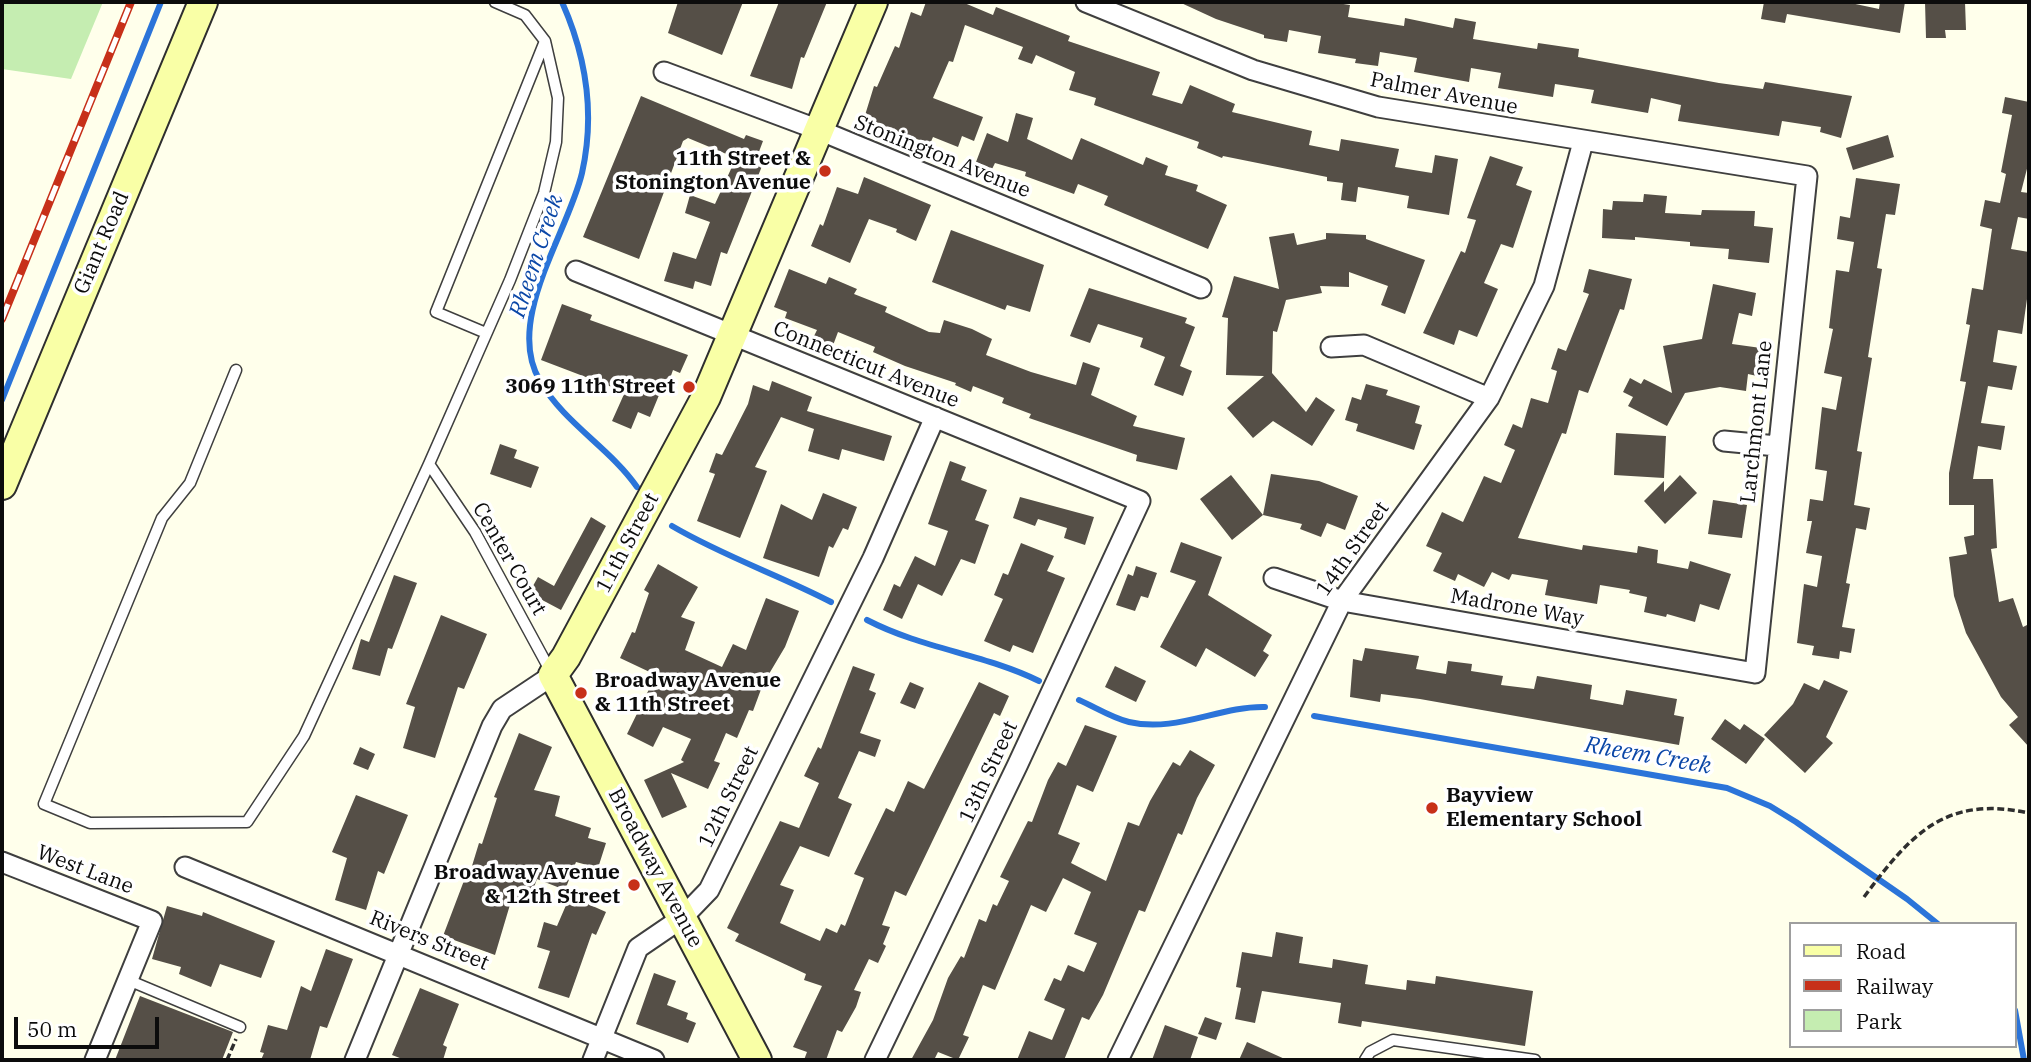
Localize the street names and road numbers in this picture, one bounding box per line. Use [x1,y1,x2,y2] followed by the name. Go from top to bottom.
[1368,67,1520,121] street label: Palmer Avenue
[850,110,1034,204] street label: Stonington Avenue
[69,188,135,298] street label: Giant Road
[769,316,963,414] street label: Connecticut Avenue
[1736,339,1778,505] street label: Larchmont Lane
[591,489,665,597] street label: 11th Street
[1311,497,1395,601] street label: 14th Street
[467,498,551,620] street label: Center Court
[1448,584,1586,632] street label: Madrone Way
[954,717,1024,827] street label: 13th Street
[694,742,764,852] street label: 12th Street
[602,784,708,952] street label: Broadway Avenue
[33,840,137,900] street label: West Lane
[366,906,492,976] street label: Rivers Street

